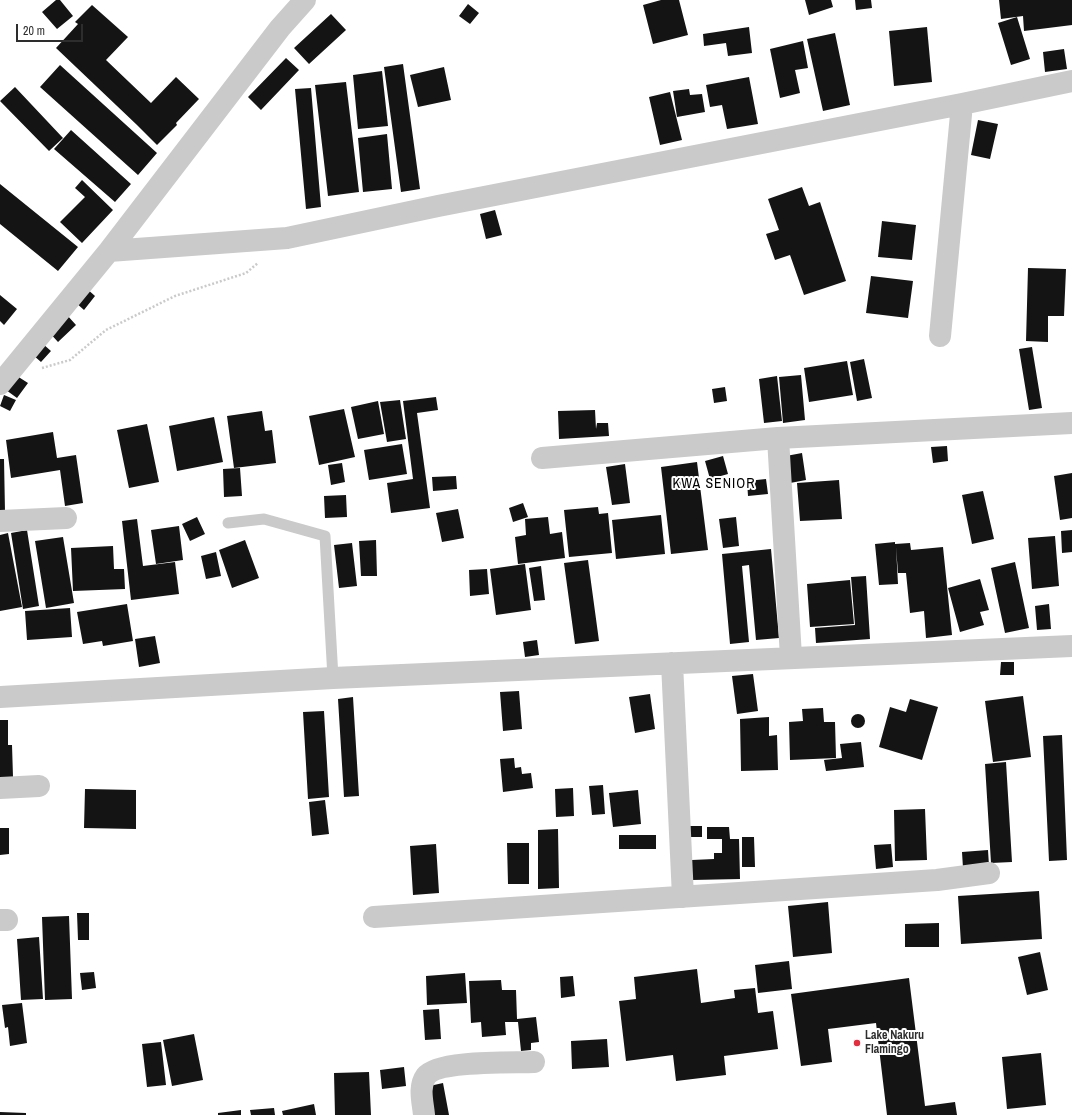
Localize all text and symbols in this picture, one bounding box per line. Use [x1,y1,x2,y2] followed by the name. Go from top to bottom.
[18,16,85,42] scale bar
[23,23,45,39] text: 20 m
[673,476,755,492] district label: KWA SENIOR
[865,1029,924,1057] place label: Lake Nakuru Flamingo
[852,1038,862,1048] marker: Lake Nakuru Flamingo

